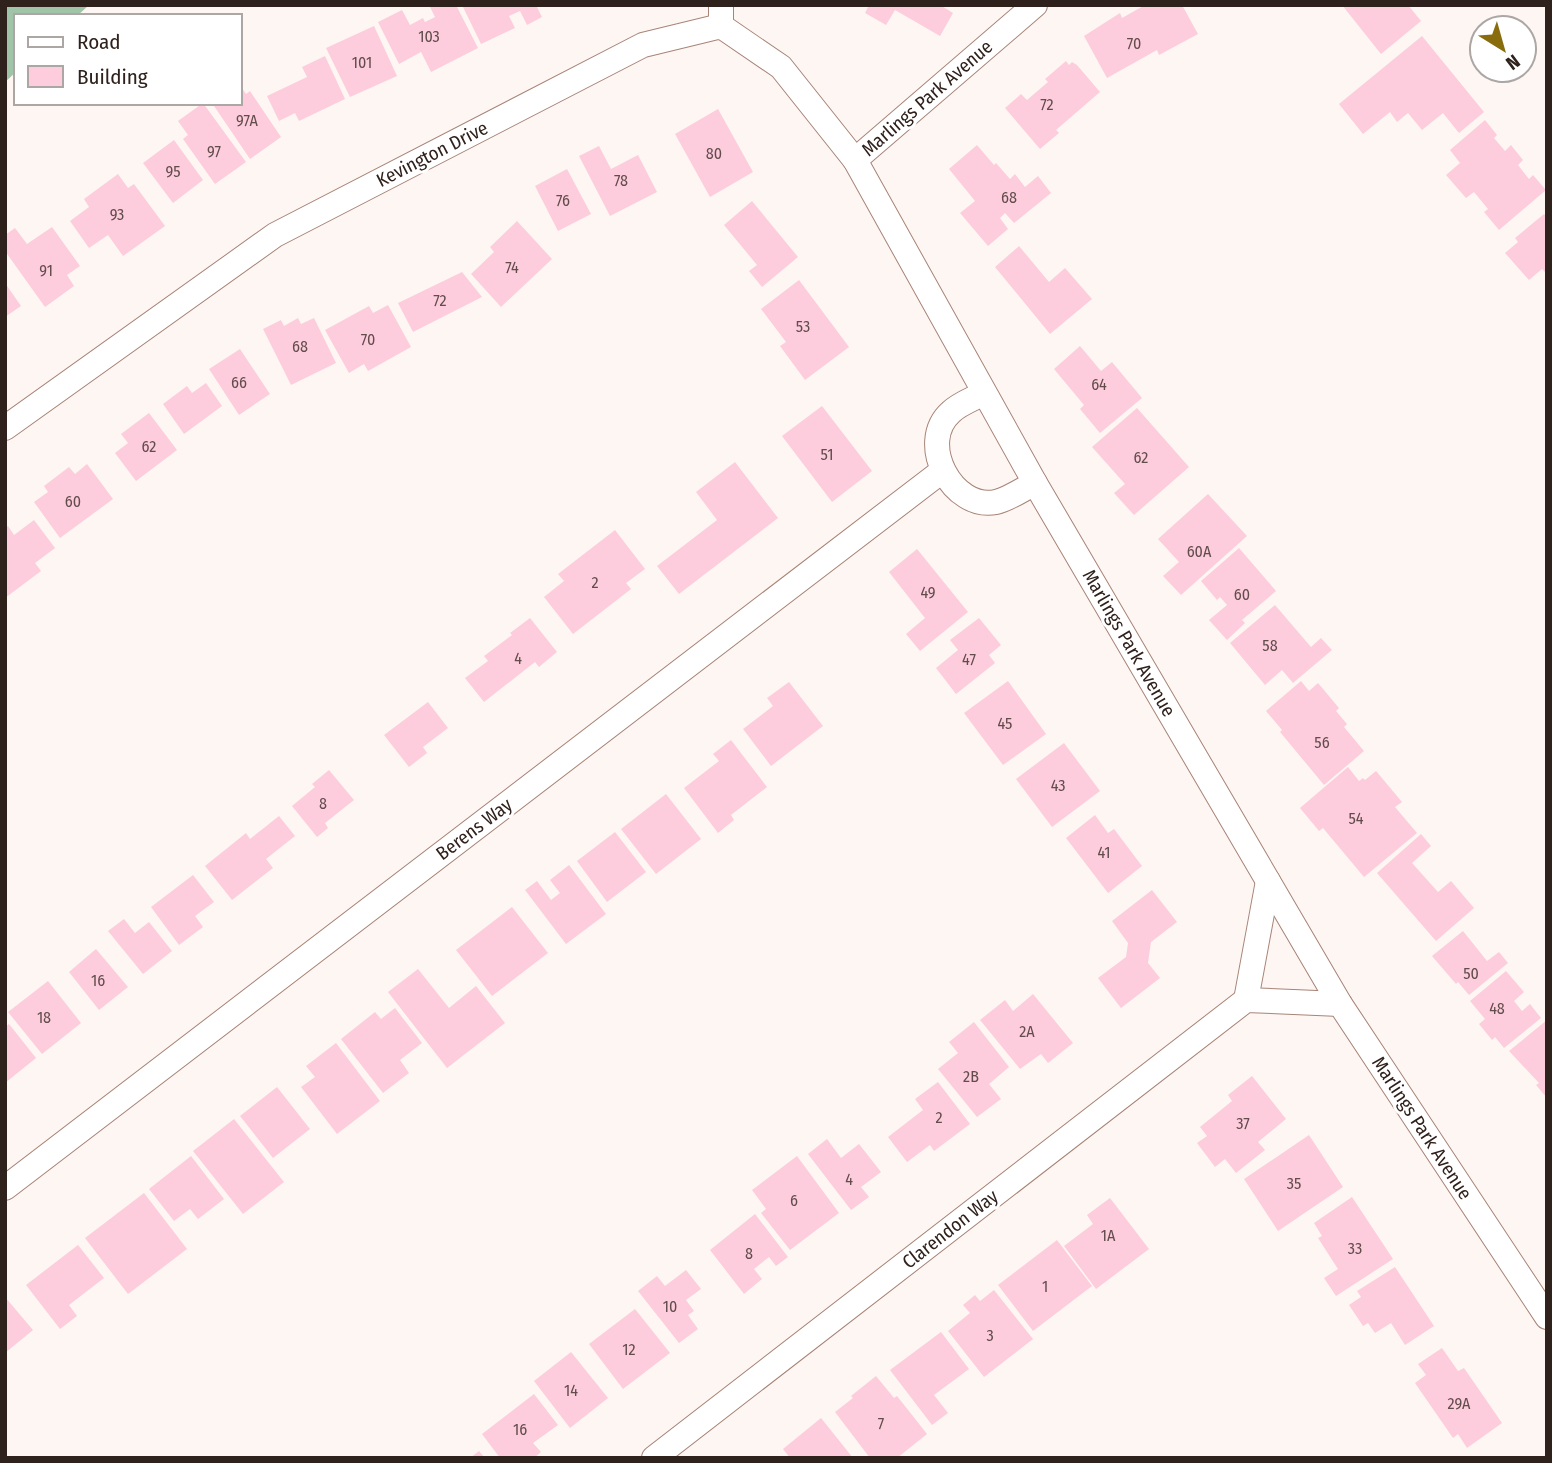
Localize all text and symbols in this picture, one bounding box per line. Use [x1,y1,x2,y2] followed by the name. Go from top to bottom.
[14,14,242,105] legend
[1468,14,1538,84] north arrow
[418,27,440,46] house number: 103
[77,29,121,55] text: Road
[1127,34,1141,53] house number: 70
[857,35,997,161] street label: Marlings Park Avenue
[1501,50,1524,75] text: N
[352,53,372,72] house number: 101
[77,64,148,90] text: Building
[1040,95,1054,114] house number: 72
[236,111,259,130] house number: 97A
[372,116,492,192] street label: Kevington Drive
[207,142,222,161] house number: 97
[706,144,722,163] house number: 80
[165,162,181,181] house number: 95
[614,171,628,190] house number: 78
[1001,188,1017,207] house number: 68
[556,191,570,210] house number: 76
[110,205,124,224] house number: 93
[505,258,519,277] house number: 74
[39,261,53,280] house number: 91
[433,291,447,310] house number: 72
[796,317,810,336] house number: 53
[361,330,375,349] house number: 70
[292,337,308,356] house number: 68
[231,373,247,392] house number: 66
[1091,375,1107,394] house number: 64
[142,437,156,456] house number: 62
[821,445,833,464] house number: 51
[1134,448,1148,467] house number: 62
[65,492,81,511] house number: 60
[1187,542,1212,561] house number: 60A
[1078,565,1180,721] street label: Marlings Park Avenue
[591,573,599,592] house number: 2
[920,583,936,602] house number: 49
[1234,585,1250,604] house number: 60
[1262,636,1278,655] house number: 58
[514,649,522,668] house number: 4
[962,650,976,669] house number: 47
[998,714,1012,733] house number: 45
[1314,733,1330,752] house number: 56
[1051,776,1065,795] house number: 43
[432,793,517,865] street label: Berens Way
[319,794,327,813] house number: 8
[1348,809,1364,828] house number: 54
[1097,843,1111,862] house number: 41
[1463,964,1479,983] house number: 50
[91,971,105,990] house number: 16
[1489,999,1505,1018] house number: 48
[37,1008,51,1027] house number: 18
[1019,1022,1035,1041] house number: 2A
[1367,1052,1477,1204] street label: Marlings Park Avenue
[963,1067,979,1086] house number: 2B
[935,1108,943,1127] house number: 2
[1236,1114,1250,1133] house number: 37
[845,1170,853,1189] house number: 4
[1287,1174,1301,1193] house number: 35
[898,1184,1003,1273] street label: Clarendon Way
[790,1191,798,1210] house number: 6
[1101,1226,1116,1245] house number: 1A
[1348,1239,1362,1258] house number: 33
[745,1244,753,1263] house number: 8
[1042,1277,1048,1296] house number: 1
[663,1297,677,1316] house number: 10
[986,1326,994,1345] house number: 3
[622,1340,636,1359] house number: 12
[564,1381,578,1400] house number: 14
[1448,1394,1471,1413] house number: 29A
[878,1414,885,1433] house number: 7
[513,1420,527,1439] house number: 16

